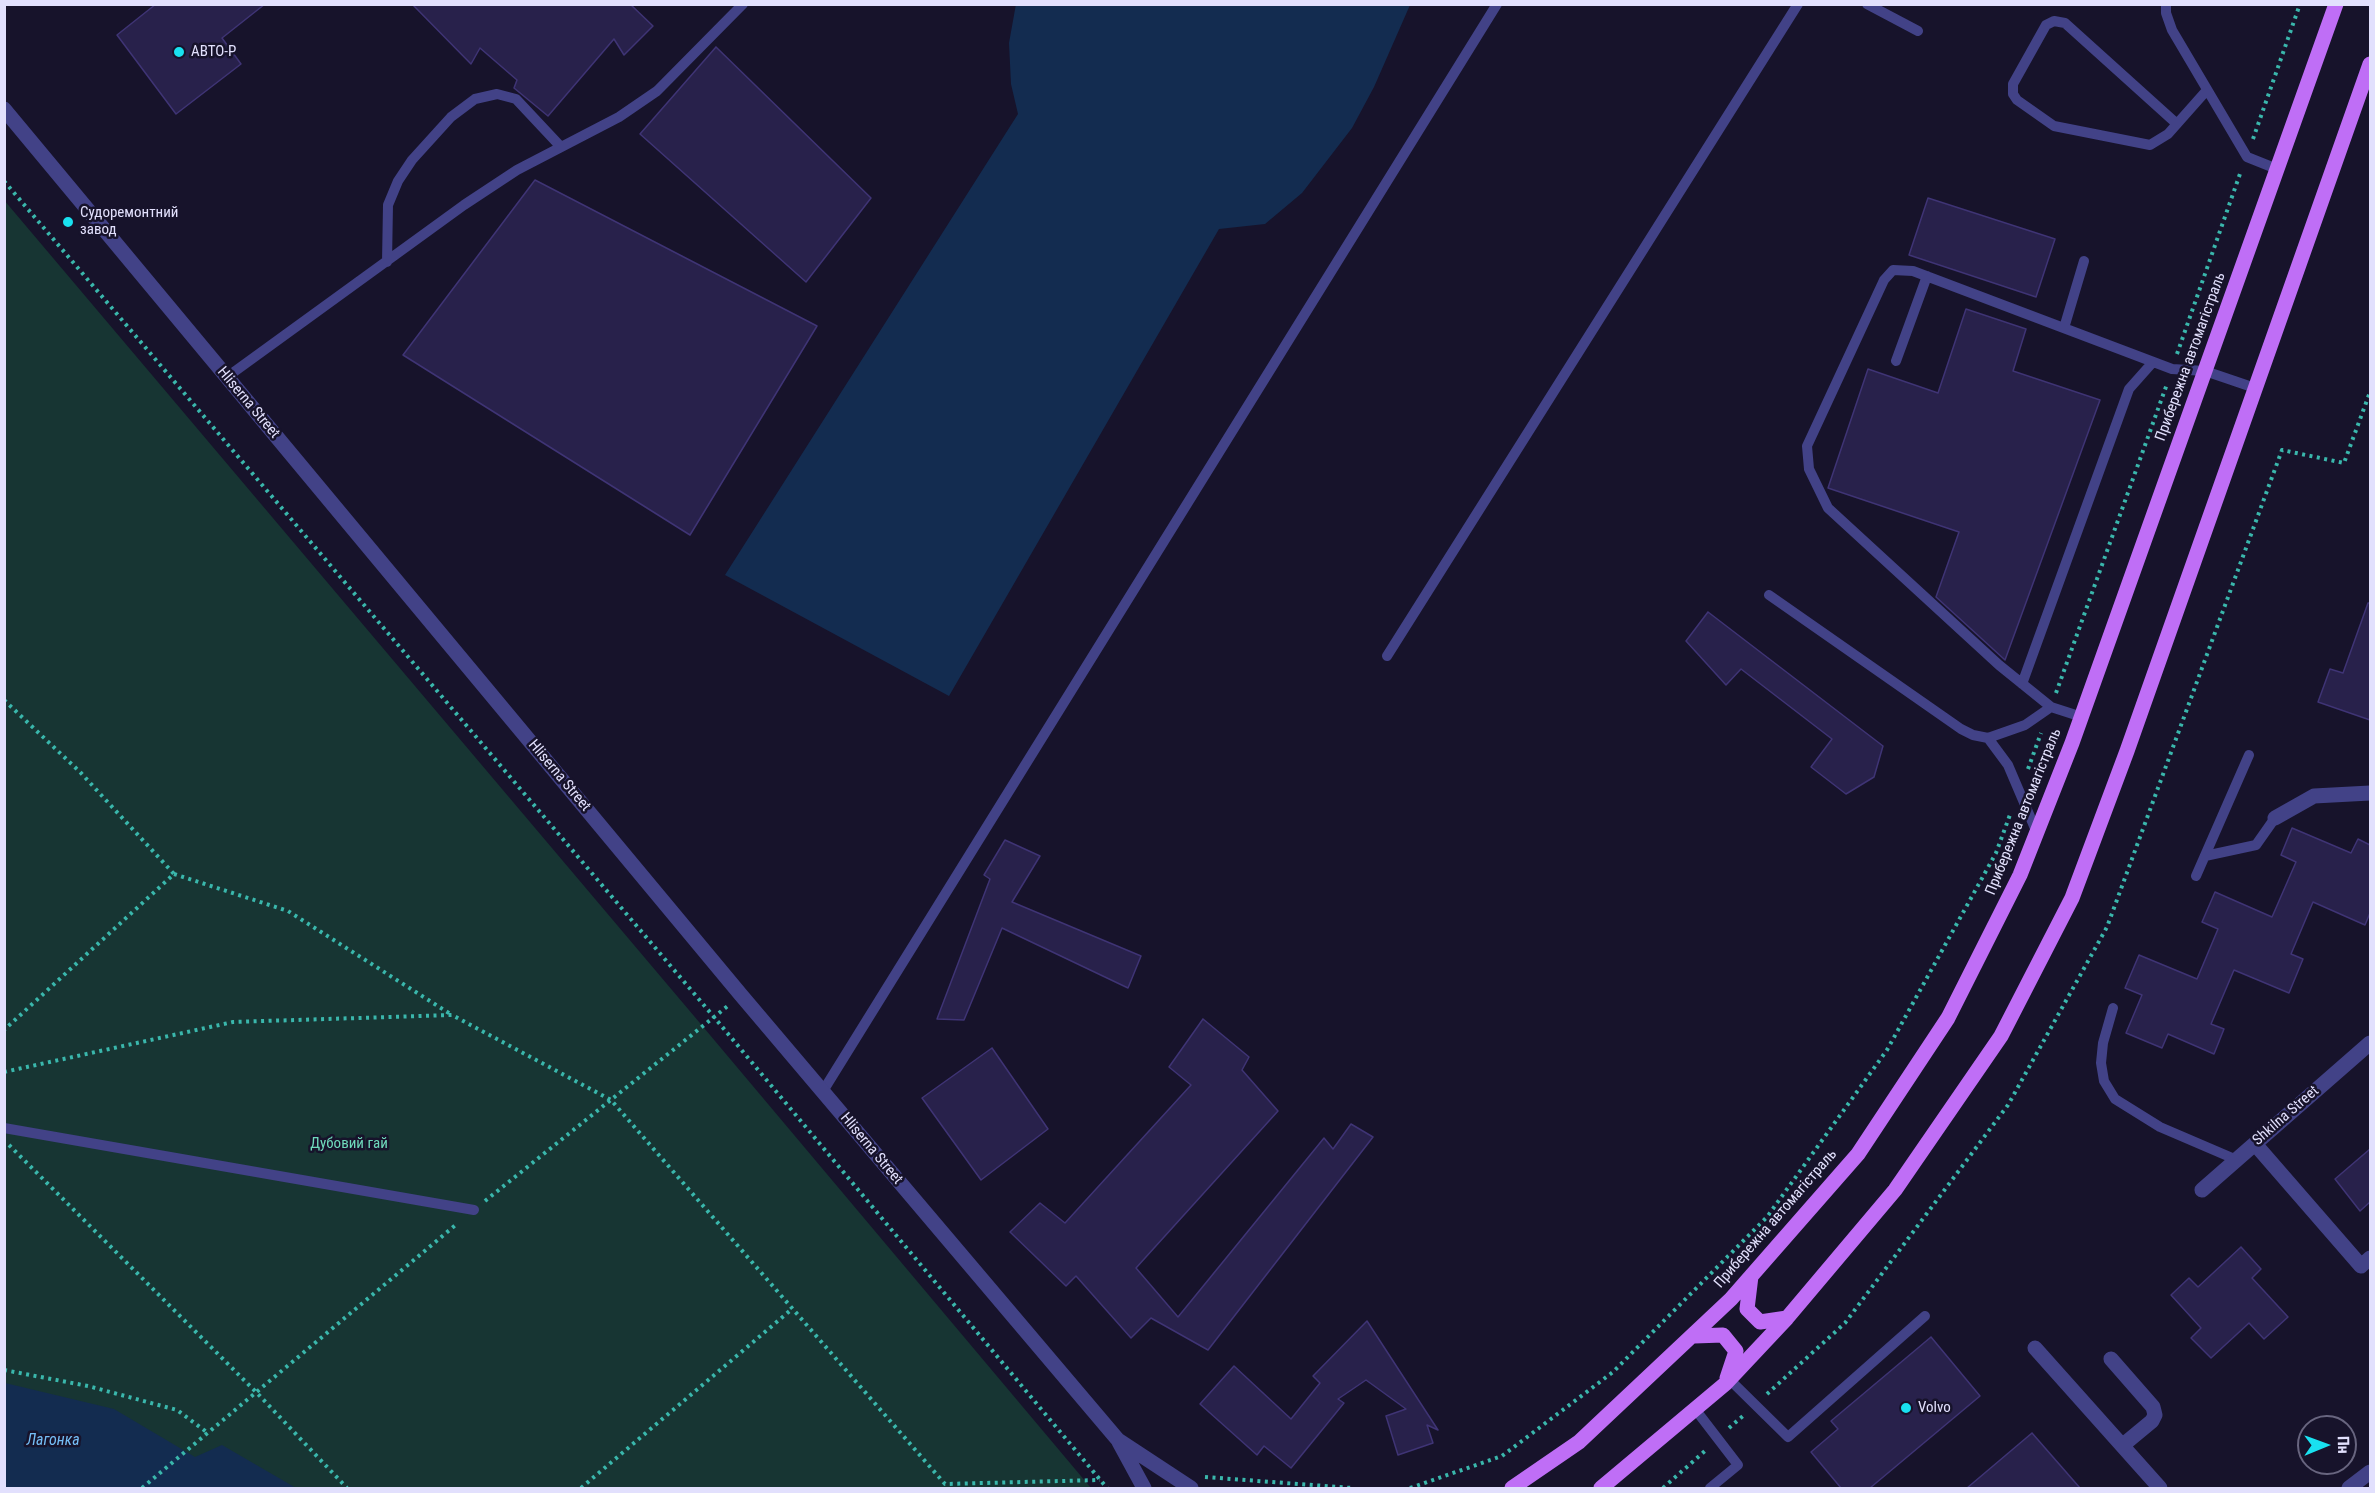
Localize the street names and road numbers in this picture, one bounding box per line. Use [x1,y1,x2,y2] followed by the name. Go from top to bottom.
[2152,270,2230,444] street label: Прибережна автомагістраль
[213,364,283,442] street label: Hliserna Street
[1982,726,2066,898] street label: Прибережна автомагістраль
[524,737,594,815] street label: Hliserna Street
[2249,1082,2323,1150] street label: Shkilna Street
[836,1110,906,1188] street label: Hliserna Street
[1711,1146,1841,1292] street label: Прибережна автомагістраль

